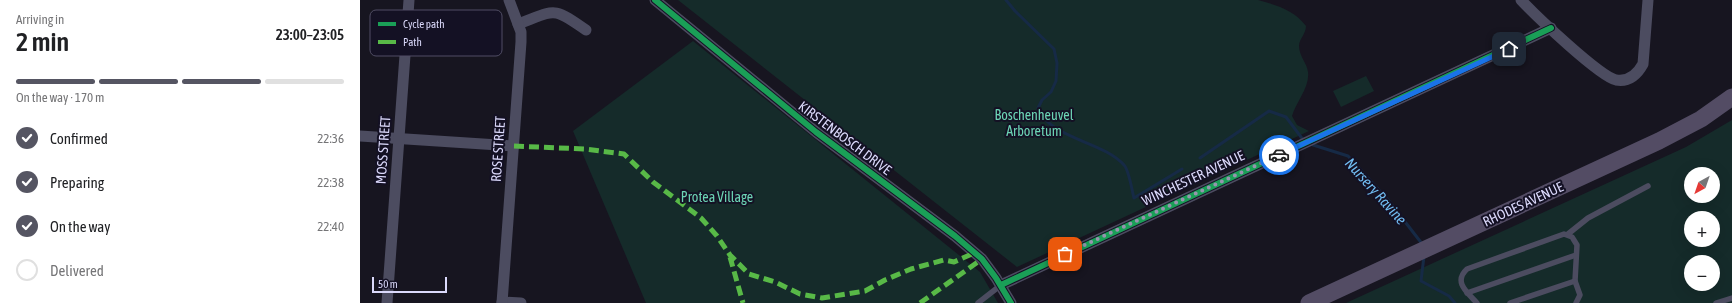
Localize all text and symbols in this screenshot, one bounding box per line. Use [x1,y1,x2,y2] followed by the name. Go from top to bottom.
[370,10,502,56] legend
[16,12,64,27] text: Arriving in
[403,18,445,30] text: Cycle path
[276,26,344,43] text: 23:00–23:05
[16,27,69,57] text: 2 min
[1492,32,1526,66] pin
[403,36,422,48] text: Path
[1498,38,1520,60] icon: home
[16,90,104,105] text: On the way · 170 m
[795,98,895,178] street label: KIRSTENBOSCH DRIVE
[995,107,1074,139] park label: Boschenheuvel Arboretum
[373,115,393,185] street label: MOSS STREET
[488,116,508,182] street label: ROSE STREET
[16,127,38,149] icon: check
[50,130,108,147] text: Confirmed
[317,131,344,146] text: 22:36
[1259,135,1299,175] courier
[1268,144,1290,166] icon: car
[1139,147,1247,209] street label: WINCHESTER AVENUE
[1342,154,1410,228] water label: Nursery Ravine
[1684,167,1720,203] north arrow
[1684,167,1720,291] map controls
[16,171,38,193] icon: check
[50,174,104,191] text: Preparing
[317,175,344,190] text: 22:38
[1480,178,1566,230] street label: RHODES AVENUE
[681,189,753,205] park label: Protea Village
[1684,211,1720,247] button: +
[16,215,38,237] icon: check
[50,218,111,235] text: On the way
[317,219,344,234] text: 22:40
[1048,237,1082,271] pin
[1054,243,1076,265] icon: bag
[1684,255,1720,291] button: −
[50,262,104,279] text: Delivered
[372,275,447,294] scale bar
[378,278,398,290] text: 50 m

